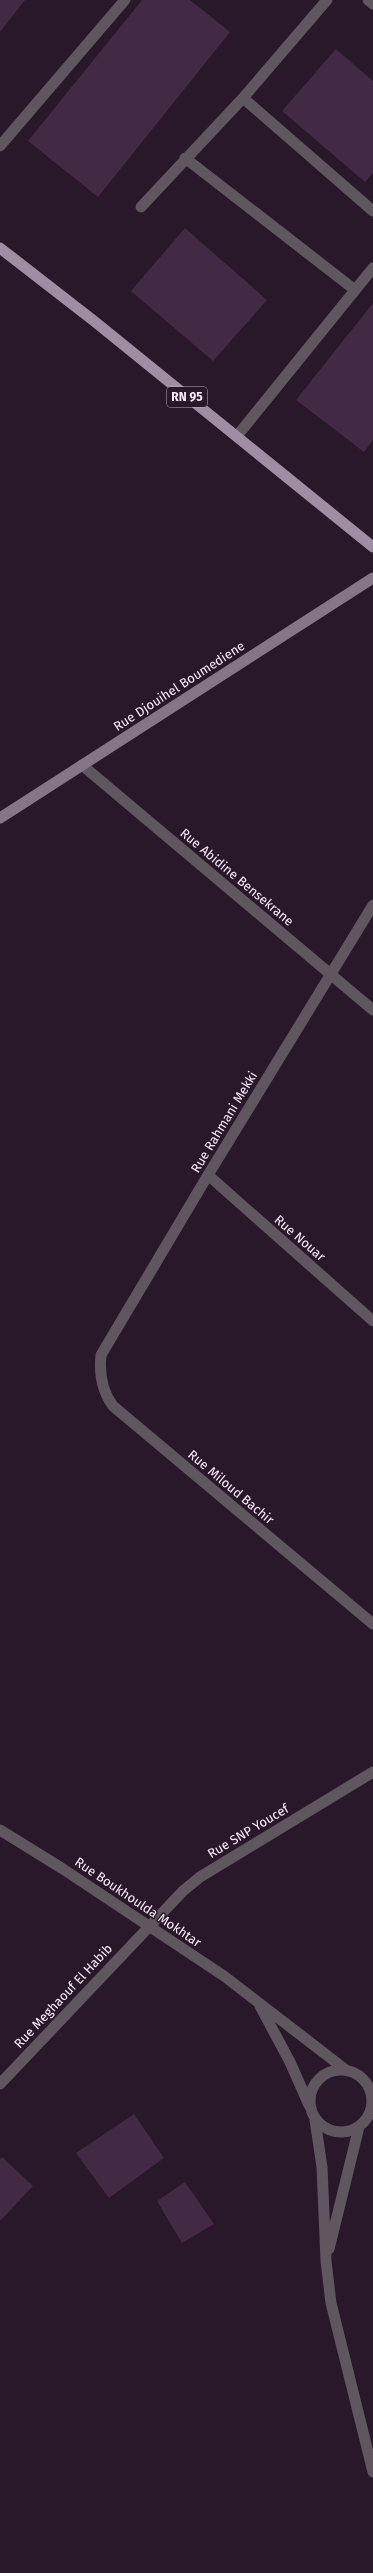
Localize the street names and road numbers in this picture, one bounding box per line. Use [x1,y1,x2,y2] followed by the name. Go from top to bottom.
[167,387,207,407] road number: RN 95
[111,638,247,734] street label: Rue Djouihel Boumediene
[177,825,297,929] street label: Rue Abidine Bensekrane
[188,1069,260,1175] street label: Rue Rahmani Mekki
[272,1212,328,1264] street label: Rue Nouar
[185,1447,277,1527] street label: Rue Miloud Bachir
[205,1800,293,1861] street label: Rue SNP Youcef
[72,1854,204,1950] street label: Rue Boukhoulda Mokhtar
[11,1941,115,2051] street label: Rue Meghaouf El Habib

